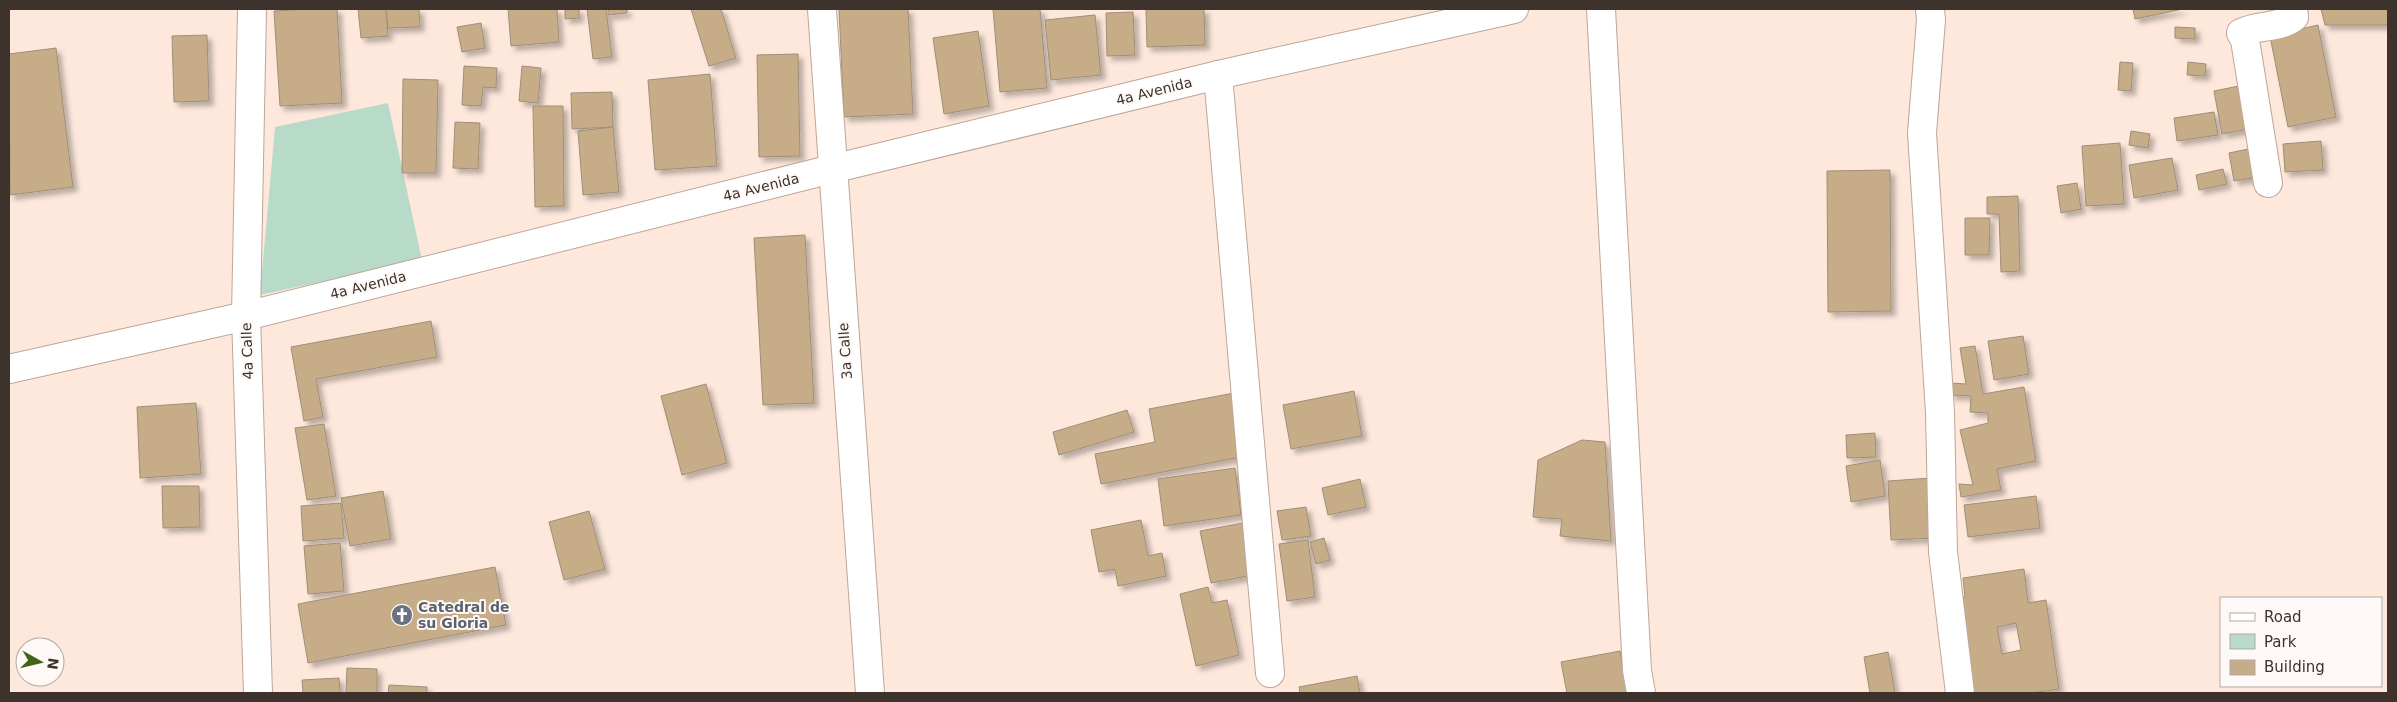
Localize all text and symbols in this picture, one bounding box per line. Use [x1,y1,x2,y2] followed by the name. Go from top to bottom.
[1114,74,1194,108] street label: 4a Avenida
[721,170,801,204] street label: 4a Avenida
[328,268,408,302] street label: 4a Avenida
[238,322,256,380] street label: 4a Calle
[835,322,855,380] street label: 3a Calle
[2220,597,2382,687] legend
[418,599,509,631] place label: Catedral de su Gloria
[390,603,414,627] church icon: Catedral de su Gloria
[2264,608,2302,626] text: Road
[2264,633,2297,651] text: Park
[15,637,65,687] north arrow
[44,657,62,671] text: N
[2264,658,2325,676] text: Building

